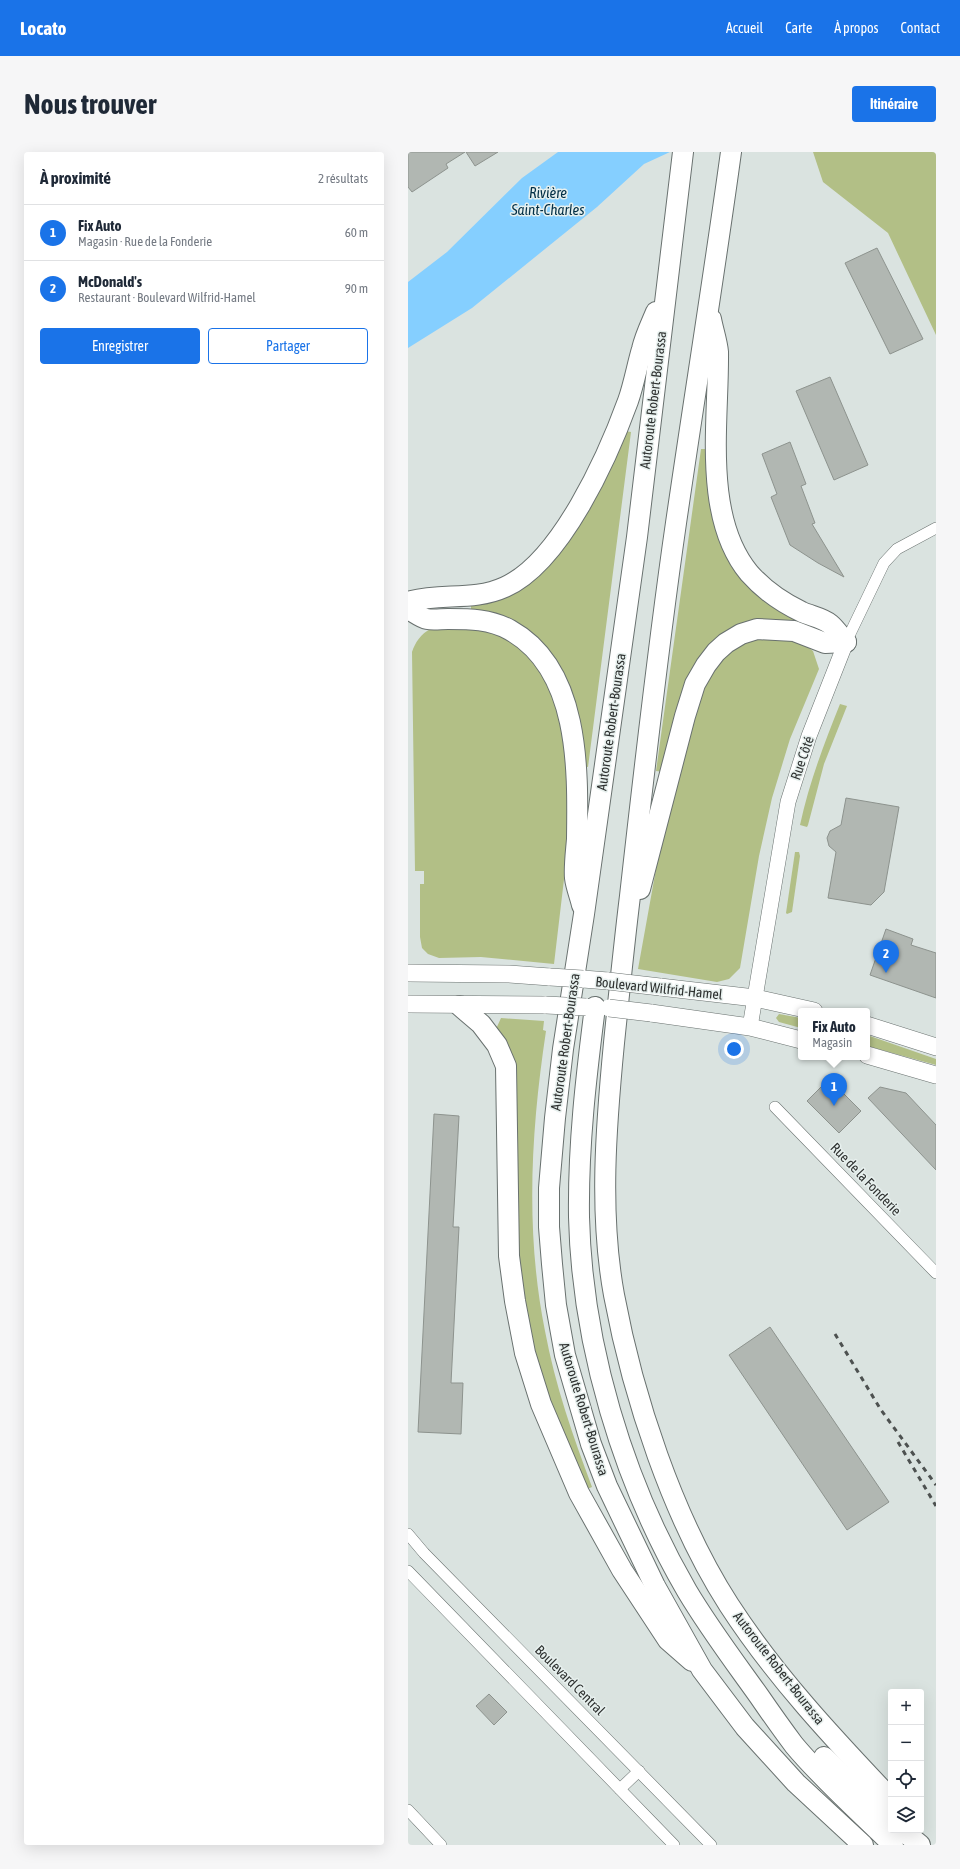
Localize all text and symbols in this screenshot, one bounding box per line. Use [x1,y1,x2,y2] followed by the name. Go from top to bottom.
[20,17,66,39] text: Locato
[726,20,763,36] text: Accueil
[785,20,812,36] text: Carte
[834,20,879,36] text: À propos
[901,20,940,36] text: Contact
[852,86,936,122] button: Itinéraire
[24,88,156,120] text: Nous trouver
[40,168,111,188] text: À proximité
[318,171,368,186] text: 2 résultats
[510,184,585,218] water label: Rivière Saint-Charles
[78,217,121,234] text: Fix Auto
[50,225,56,240] text: 1
[345,225,368,240] text: 60 m
[78,234,212,249] text: Magasin · Rue de la Fonderie
[78,273,142,290] text: McDonald's
[50,281,56,296] text: 2
[345,281,368,296] text: 90 m
[78,290,256,305] text: Restaurant · Boulevard Wilfrid-Hamel
[40,328,200,364] button: Enregistrer
[208,328,368,364] button: Partager
[637,330,669,470] street label: Autoroute Robert-Bourassa
[593,652,629,792] street label: Autoroute Robert-Bourassa
[787,734,817,782] street label: Rue Côté
[873,940,899,973] pin: 2
[547,972,583,1112] street label: Autoroute Robert-Bourassa
[595,973,724,1003] street label: Boulevard Wilfrid-Hamel
[798,1008,870,1060] popup
[812,1018,856,1035] text: Fix Auto
[812,1035,852,1050] text: Magasin
[724,1039,744,1059] your location
[821,1073,847,1106] pin: 1
[827,1139,905,1219] street label: Rue de la Fonderie
[556,1340,612,1478] street label: Autoroute Robert-Bourassa
[730,1608,828,1728] street label: Autoroute Robert-Bourassa
[532,1642,608,1718] street label: Boulevard Central
[888,1689,924,1833] map controls
[888,1689,924,1725] button: +
[888,1725,924,1761] button: −
[888,1761,924,1797] button: locate
[888,1797,924,1833] button: layers

